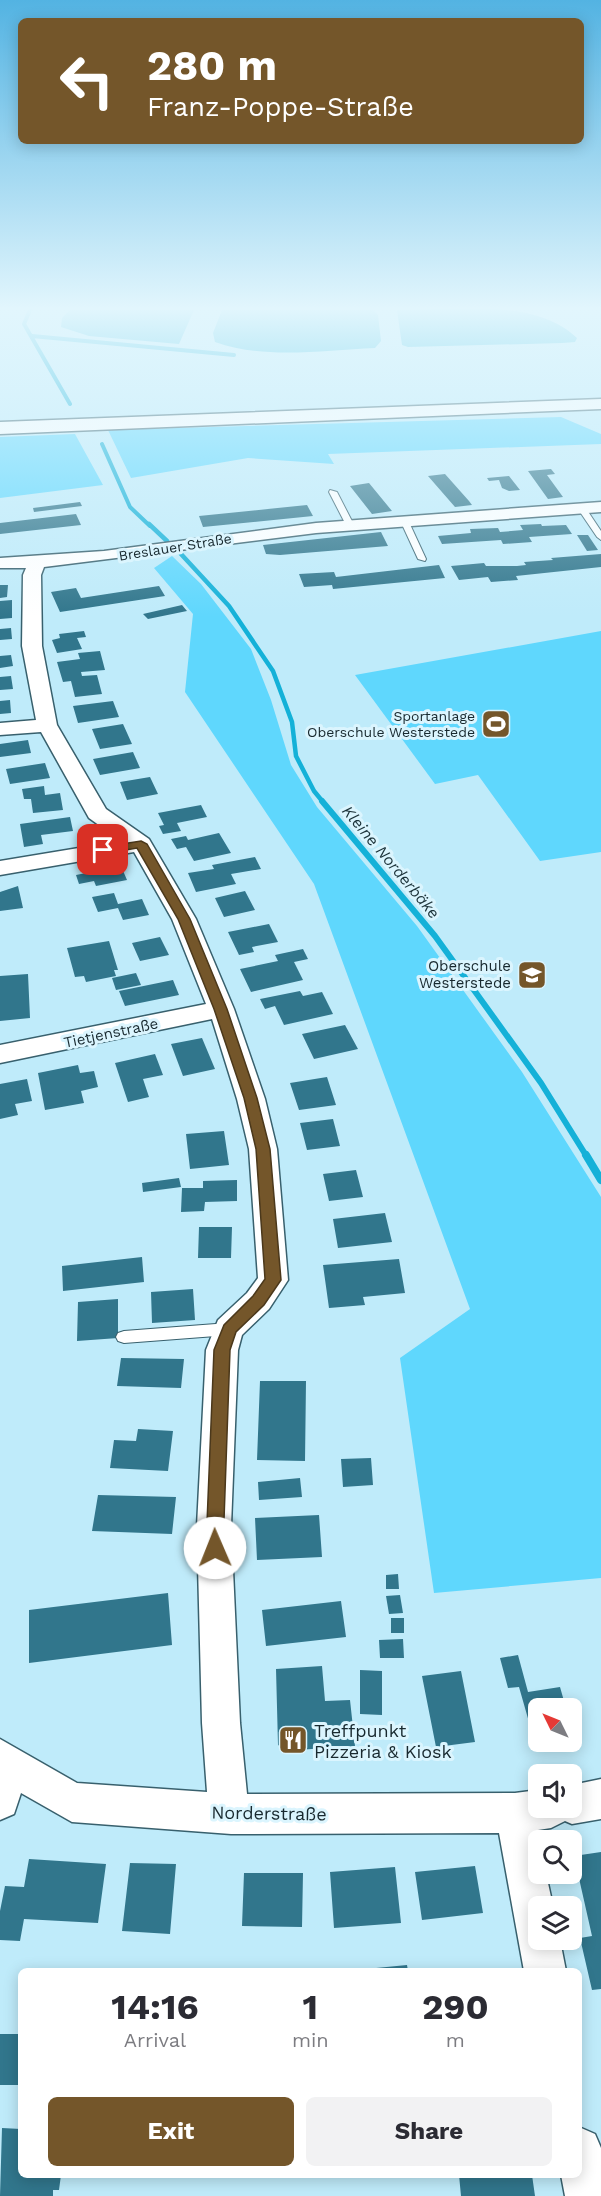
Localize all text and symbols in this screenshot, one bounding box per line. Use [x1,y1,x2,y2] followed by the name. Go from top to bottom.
[147,41,277,90] text: 280 m
[48,42,126,120] icon: left
[147,91,414,123] text: Franz-Poppe-Straße
[117,530,233,564] street label: Breslauer Straße
[307,708,475,740] place label: Sportanlage Oberschule Westerstede
[480,708,512,740] sports icon: Sportanlage Oberschule Westerstede
[338,802,444,922] water label: Kleine Norderbäke
[77,824,128,875] pin
[86,833,119,866] icon: arrive
[419,957,511,992] place label: Oberschule Westerstede
[516,959,548,991] school or university icon: Oberschule Westerstede
[62,1014,160,1052] street label: Tietjenstraße
[183,1516,247,1580] position arrow
[528,1698,582,1752] north arrow
[528,1698,582,1950] map controls
[314,1720,452,1762] place label: Treffpunkt Pizzeria & Kiosk
[277,1724,309,1756] restaurant icon: Treffpunkt Pizzeria & Kiosk
[528,1764,582,1818] button: sound
[211,1801,327,1825] street label: Norderstraße
[528,1830,582,1884] button: search
[528,1896,582,1950] button: layers
[111,1986,199,2028] text: 14:16
[302,1986,318,2028] text: 1
[422,1986,489,2028] text: 290
[124,2028,186,2052] text: Arrival
[292,2028,329,2052] text: min
[446,2028,465,2052] text: m
[48,2097,294,2166] button: Exit
[306,2097,552,2166] button: Share

